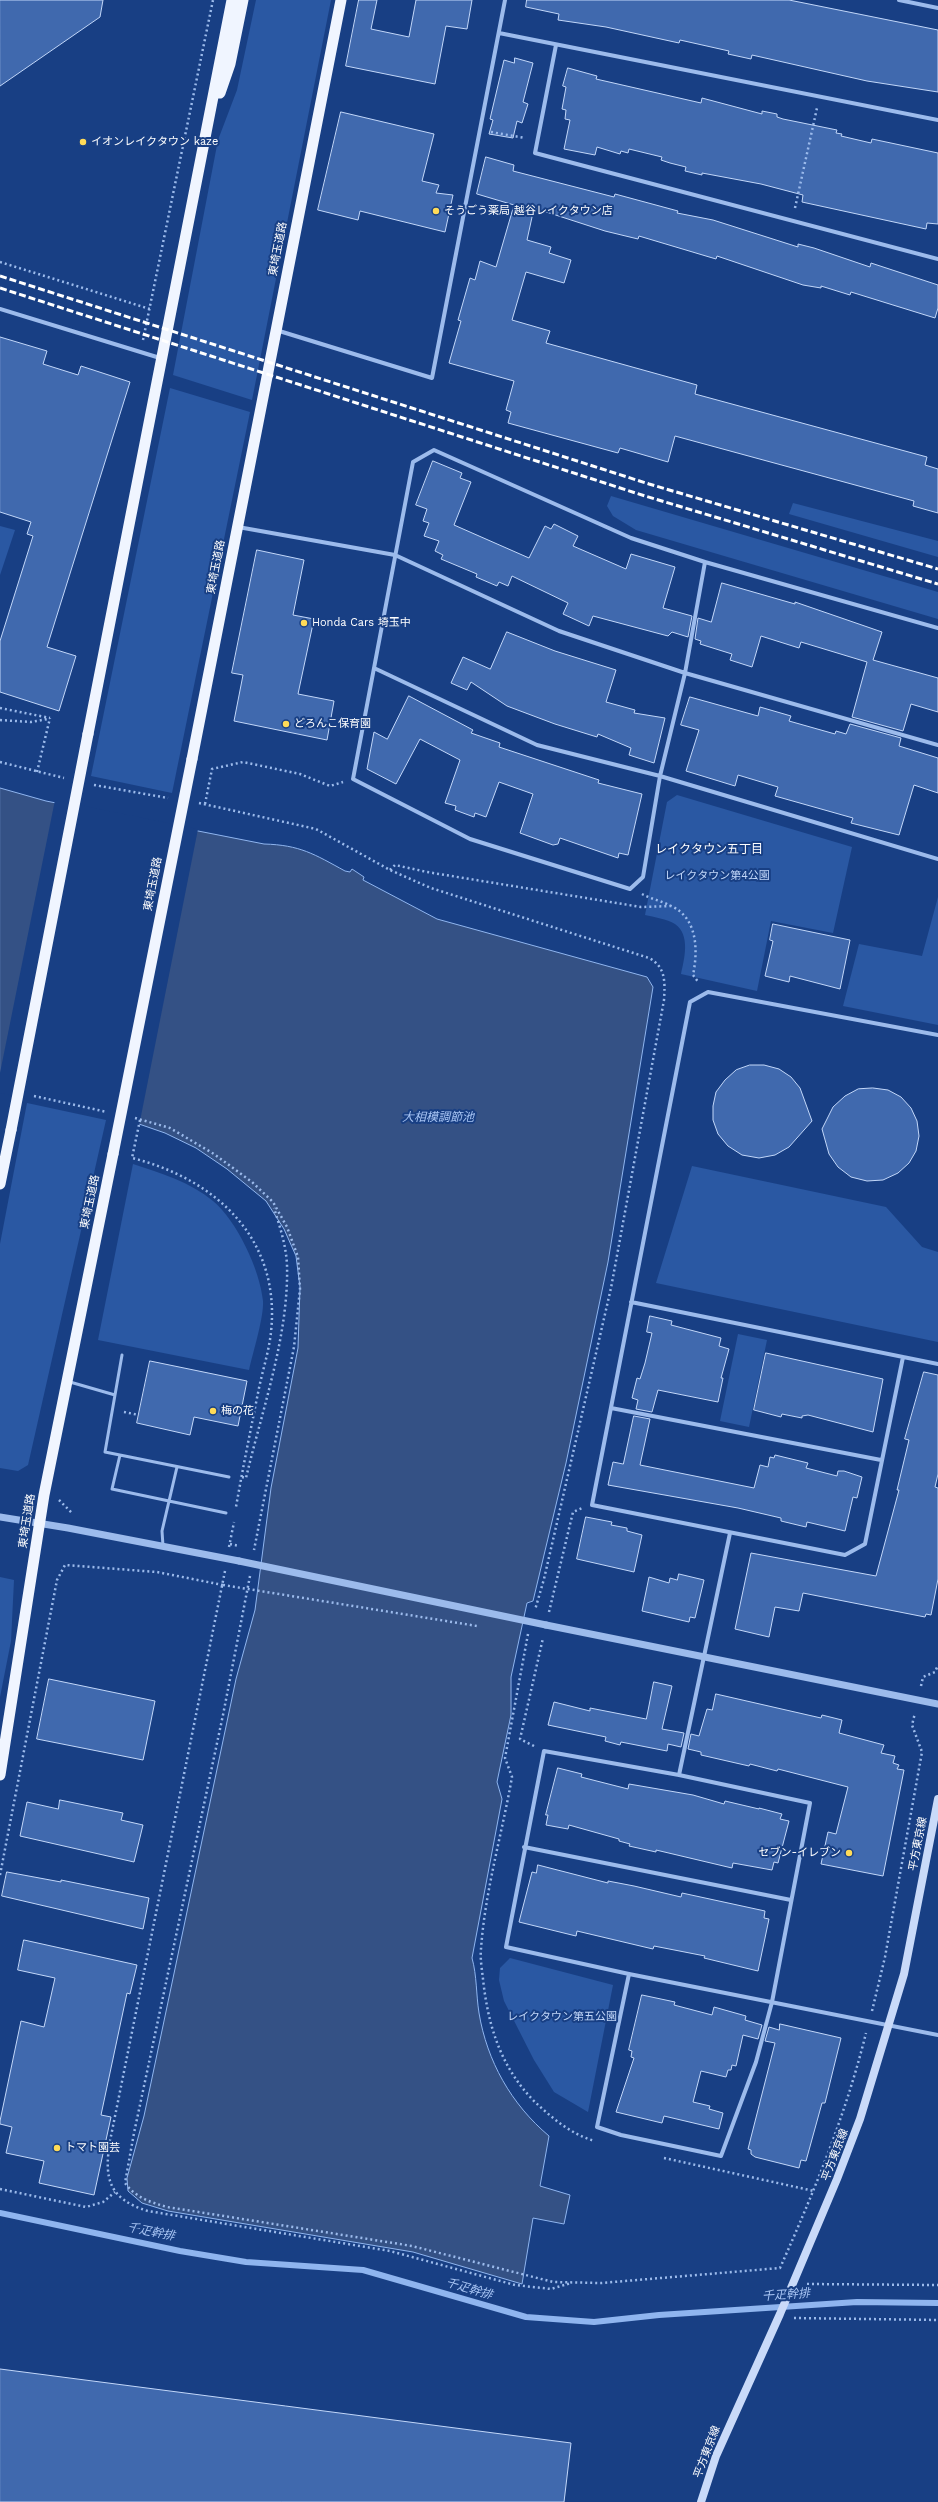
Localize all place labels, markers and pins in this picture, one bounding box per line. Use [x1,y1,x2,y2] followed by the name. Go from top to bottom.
[91,135,218,149] place label: イオンレイクタウン kaze
[78,137,88,147] marker: イオンレイクタウン kaze
[444,204,613,218] place label: そうごう薬局 越谷レイクタウン店
[431,206,441,216] marker: そうごう薬局 越谷レイクタウン店
[312,616,411,630] place label: Honda Cars 埼玉中
[299,618,309,628] marker: Honda Cars 埼玉中
[294,717,371,731] place label: どろんこ保育園
[281,719,291,729] marker: どろんこ保育園
[221,1404,254,1418] place label: 梅の花
[208,1406,218,1416] marker: 梅の花
[758,1846,841,1860] place label: セブン-イレブン
[844,1848,854,1858] marker: セブン-イレブン
[65,2141,120,2155] place label: トマト園芸
[52,2143,62,2153] marker: トマト園芸

